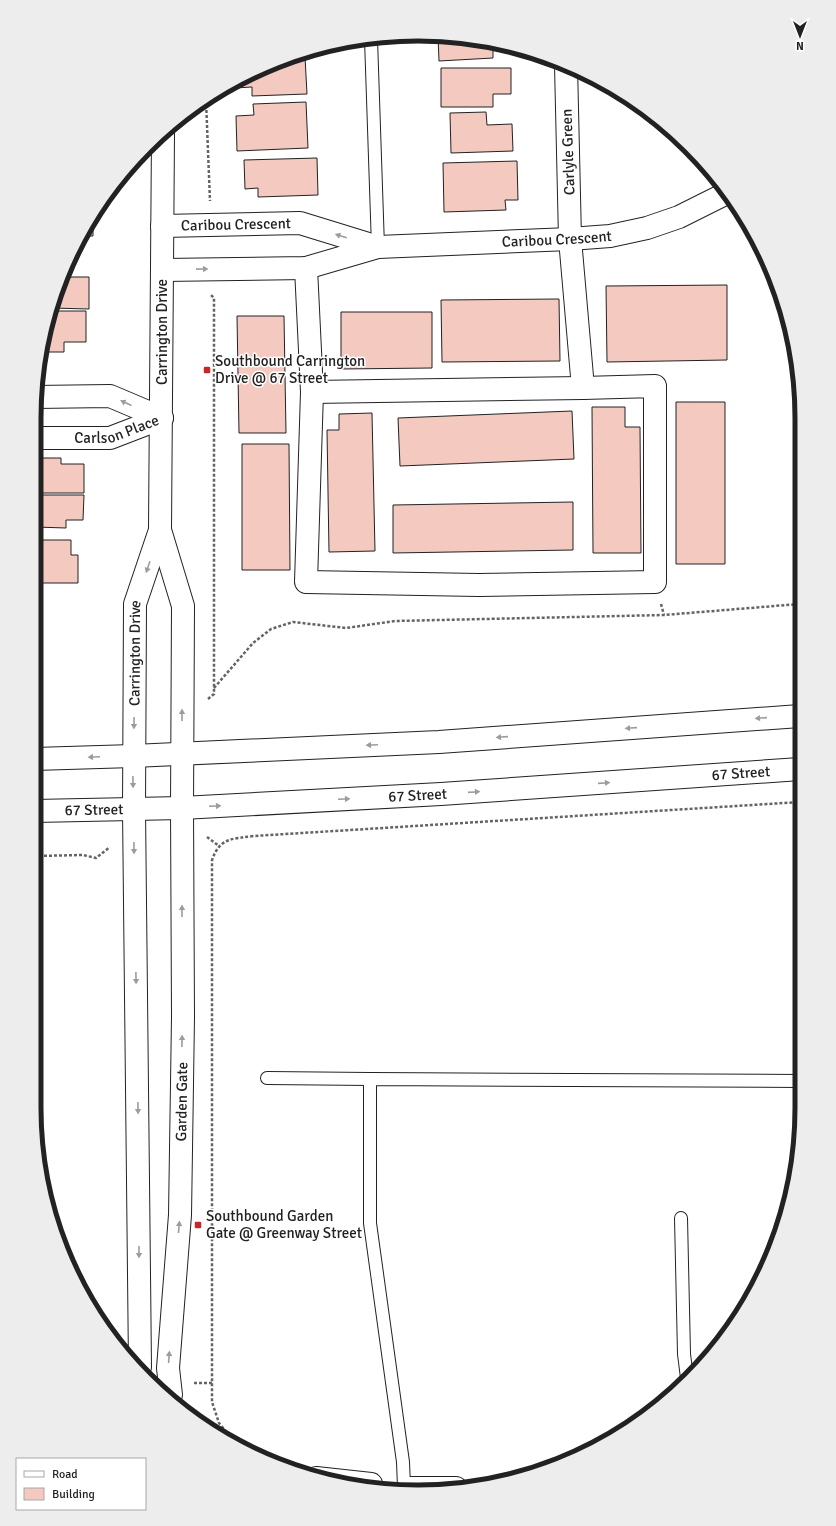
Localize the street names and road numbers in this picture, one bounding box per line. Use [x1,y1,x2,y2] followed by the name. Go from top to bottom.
[557,108,579,196] street label: Carlyle Green
[181,214,291,235] street label: Caribou Crescent
[501,227,612,251] street label: Caribou Crescent
[153,279,171,385] street label: Carrington Drive
[74,411,161,447] street label: Carlson Place
[125,597,145,706] street label: Carrington Drive
[711,762,771,784] street label: 67 Street
[388,785,448,806] street label: 67 Street
[64,800,123,819] street label: 67 Street
[172,1062,191,1141] street label: Garden Gate

